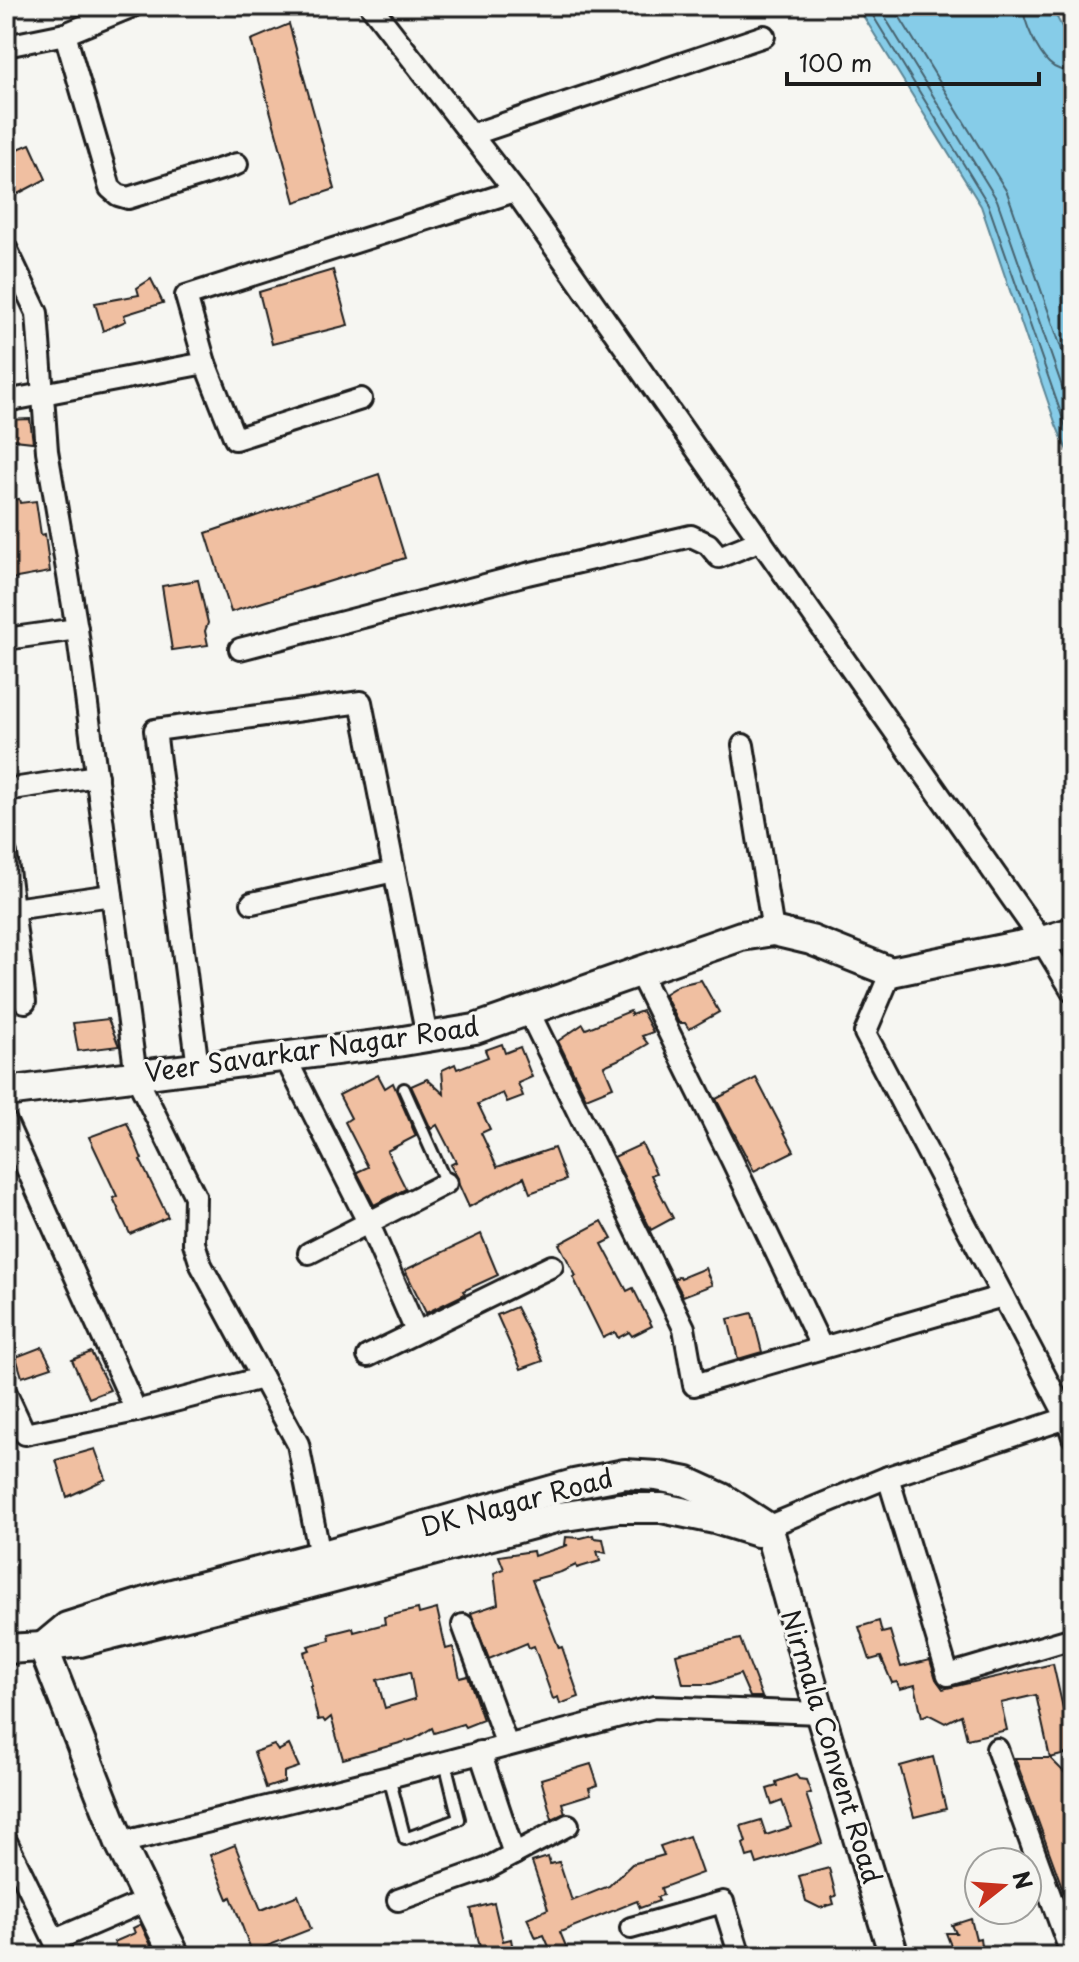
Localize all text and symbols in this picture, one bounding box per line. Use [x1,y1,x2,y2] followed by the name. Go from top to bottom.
[787,36,1039,86] scale bar
[799,44,872,80] text: 100 m
[142,1006,481,1091] street label: Veer Savarkar Nagar Road
[416,1457,617,1546] street label: DK Nagar Road
[772,1605,893,1888] street label: Nirmala Convent Road
[963,1846,1043,1926] north arrow
[1005,1867,1042,1893] text: N

